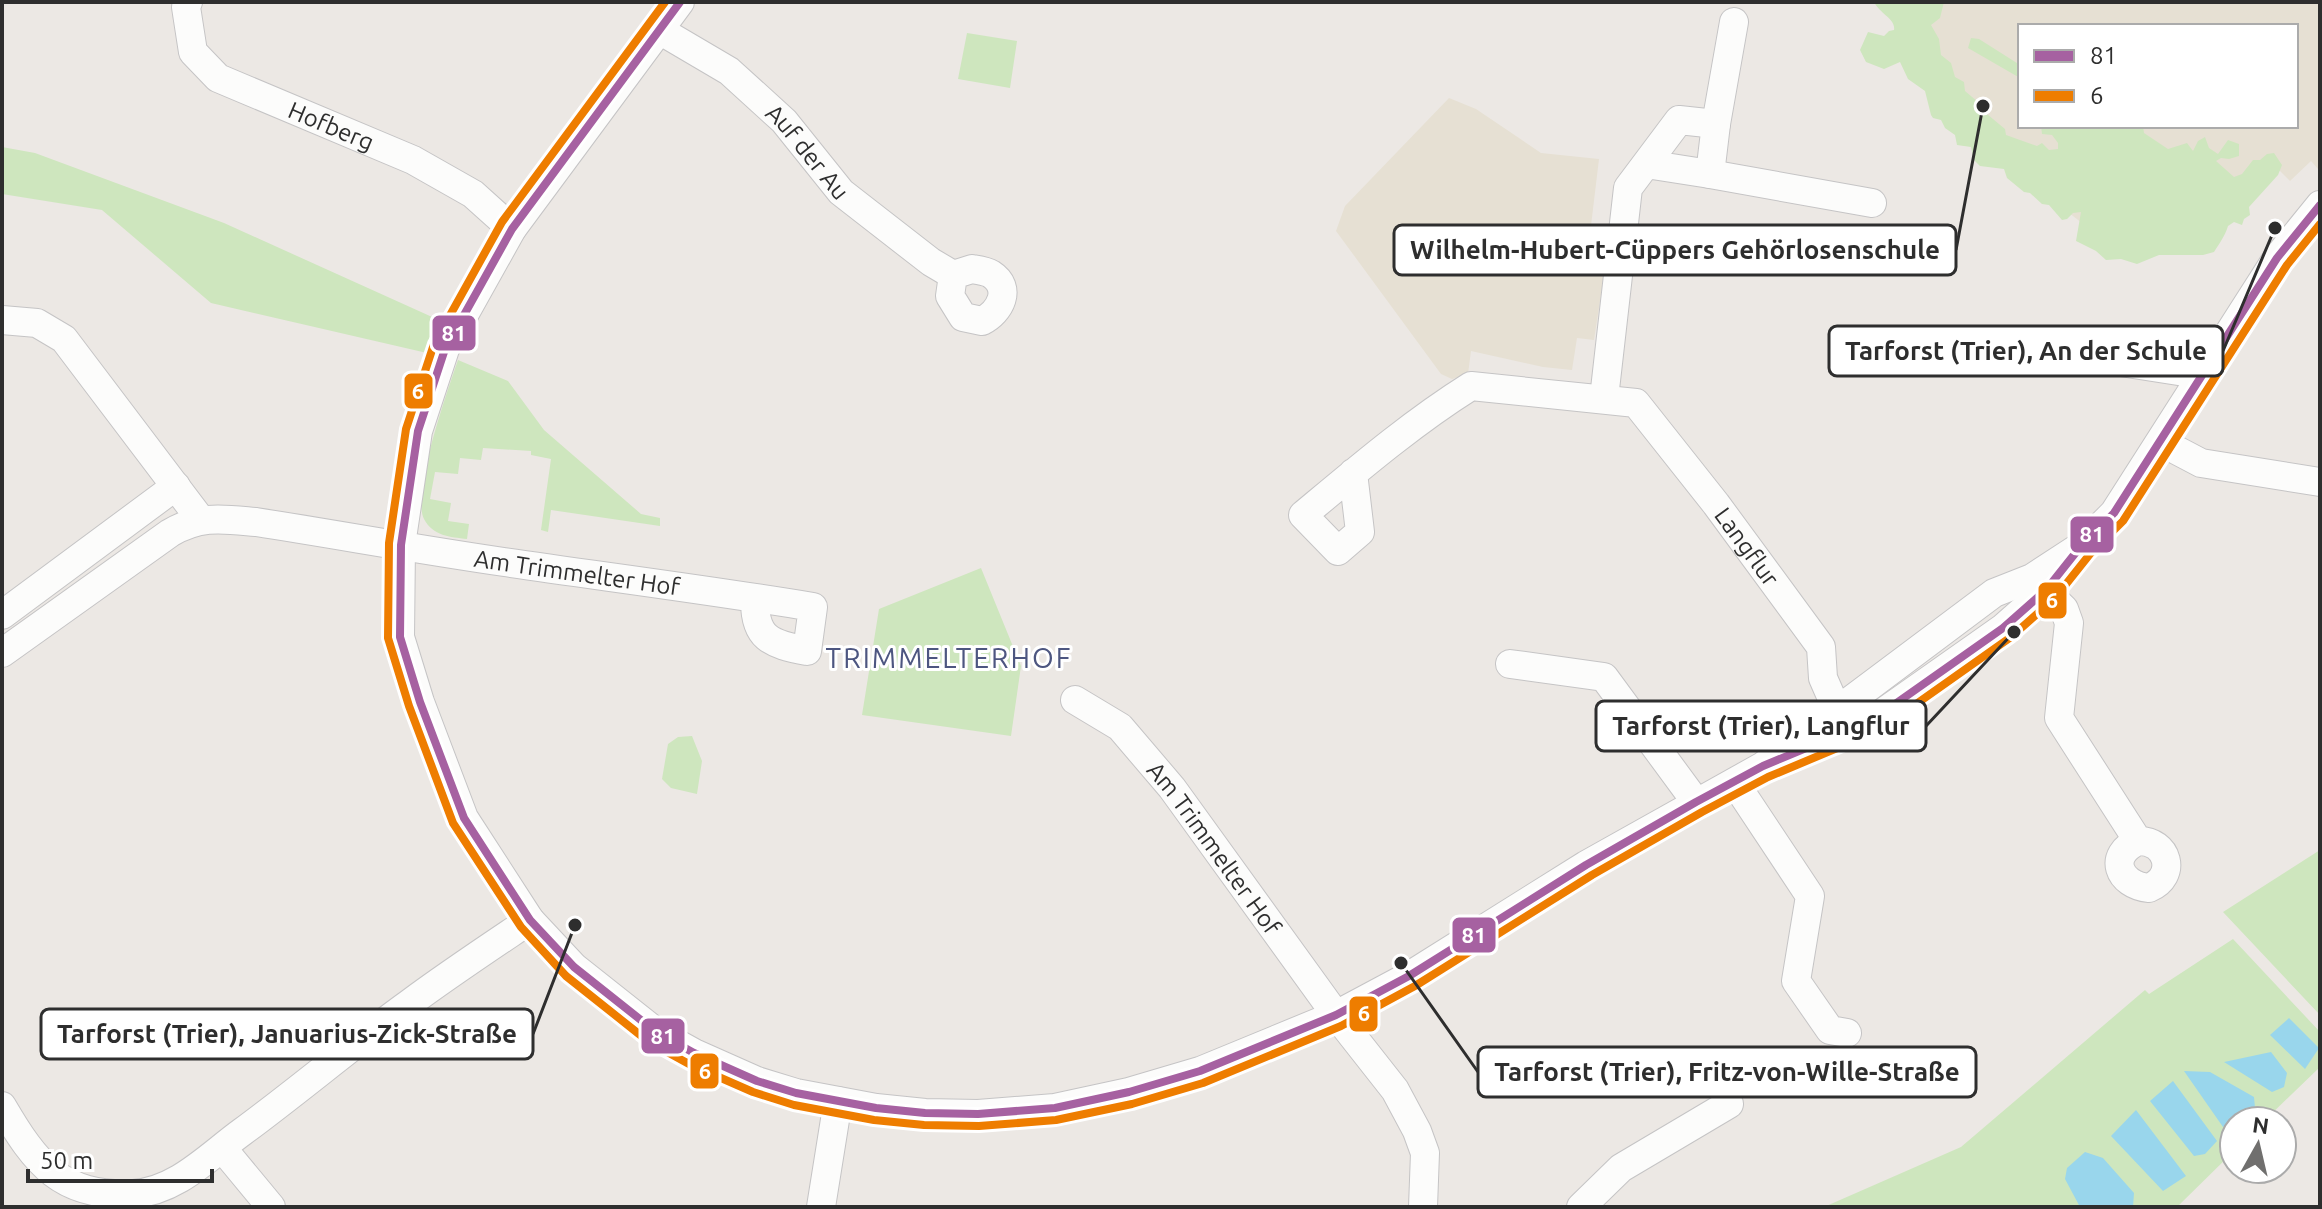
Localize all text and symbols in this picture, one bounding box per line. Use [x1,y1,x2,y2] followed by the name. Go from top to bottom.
[2018,24,2298,128] legend
[2090,42,2117,69] text: 81
[2090,82,2104,109] text: 6
[285,96,378,156] street label: Hofberg
[761,98,855,205] street label: Auf der Au
[1394,225,1956,275] callout: Wilhelm-Hubert-Cüppers Gehörlosenschule
[1410,235,1940,264] text: Wilhelm-Hubert-Cüppers Gehörlosenschule
[431,314,477,352] line badge: 81
[442,320,466,345] text: 81
[1829,326,2223,376] callout: Tarforst (Trier), An der Schule
[1845,336,2207,365] text: Tarforst (Trier), An der Schule
[403,372,434,410] line badge: 6
[412,378,424,403] text: 6
[1710,502,1785,591] street label: Langflur
[2069,515,2115,554] line badge: 81
[2080,521,2104,546] text: 81
[472,544,682,600] street label: Am Trimmelter Hof
[2037,581,2068,620] line badge: 6
[2046,587,2058,612] text: 6
[826,642,1072,673] district label: TRIMMELTERHOF
[1596,701,1926,751] callout: Tarforst (Trier), Langflur
[1612,711,1910,740] text: Tarforst (Trier), Langflur
[1142,756,1287,940] street label: Am Trimmelter Hof
[1451,916,1497,954] line badge: 81
[1462,922,1486,947] text: 81
[1348,995,1379,1033] line badge: 6
[1358,1000,1370,1025] text: 6
[41,1009,533,1059] callout: Tarforst (Trier), Januarius-Zick-Straße
[640,1017,686,1055] line badge: 81
[57,1019,517,1048] text: Tarforst (Trier), Januarius-Zick-Straße
[651,1023,675,1048] text: 81
[1478,1047,1976,1097] callout: Tarforst (Trier), Fritz-von-Wille-Straße
[689,1052,720,1090] line badge: 6
[1494,1057,1960,1086] text: Tarforst (Trier), Fritz-von-Wille-Straße
[699,1058,711,1083] text: 6
[2218,1105,2298,1185] north arrow
[2251,1111,2271,1138] text: N
[28,1133,212,1183] scale bar
[40,1147,93,1174] text: 50 m

